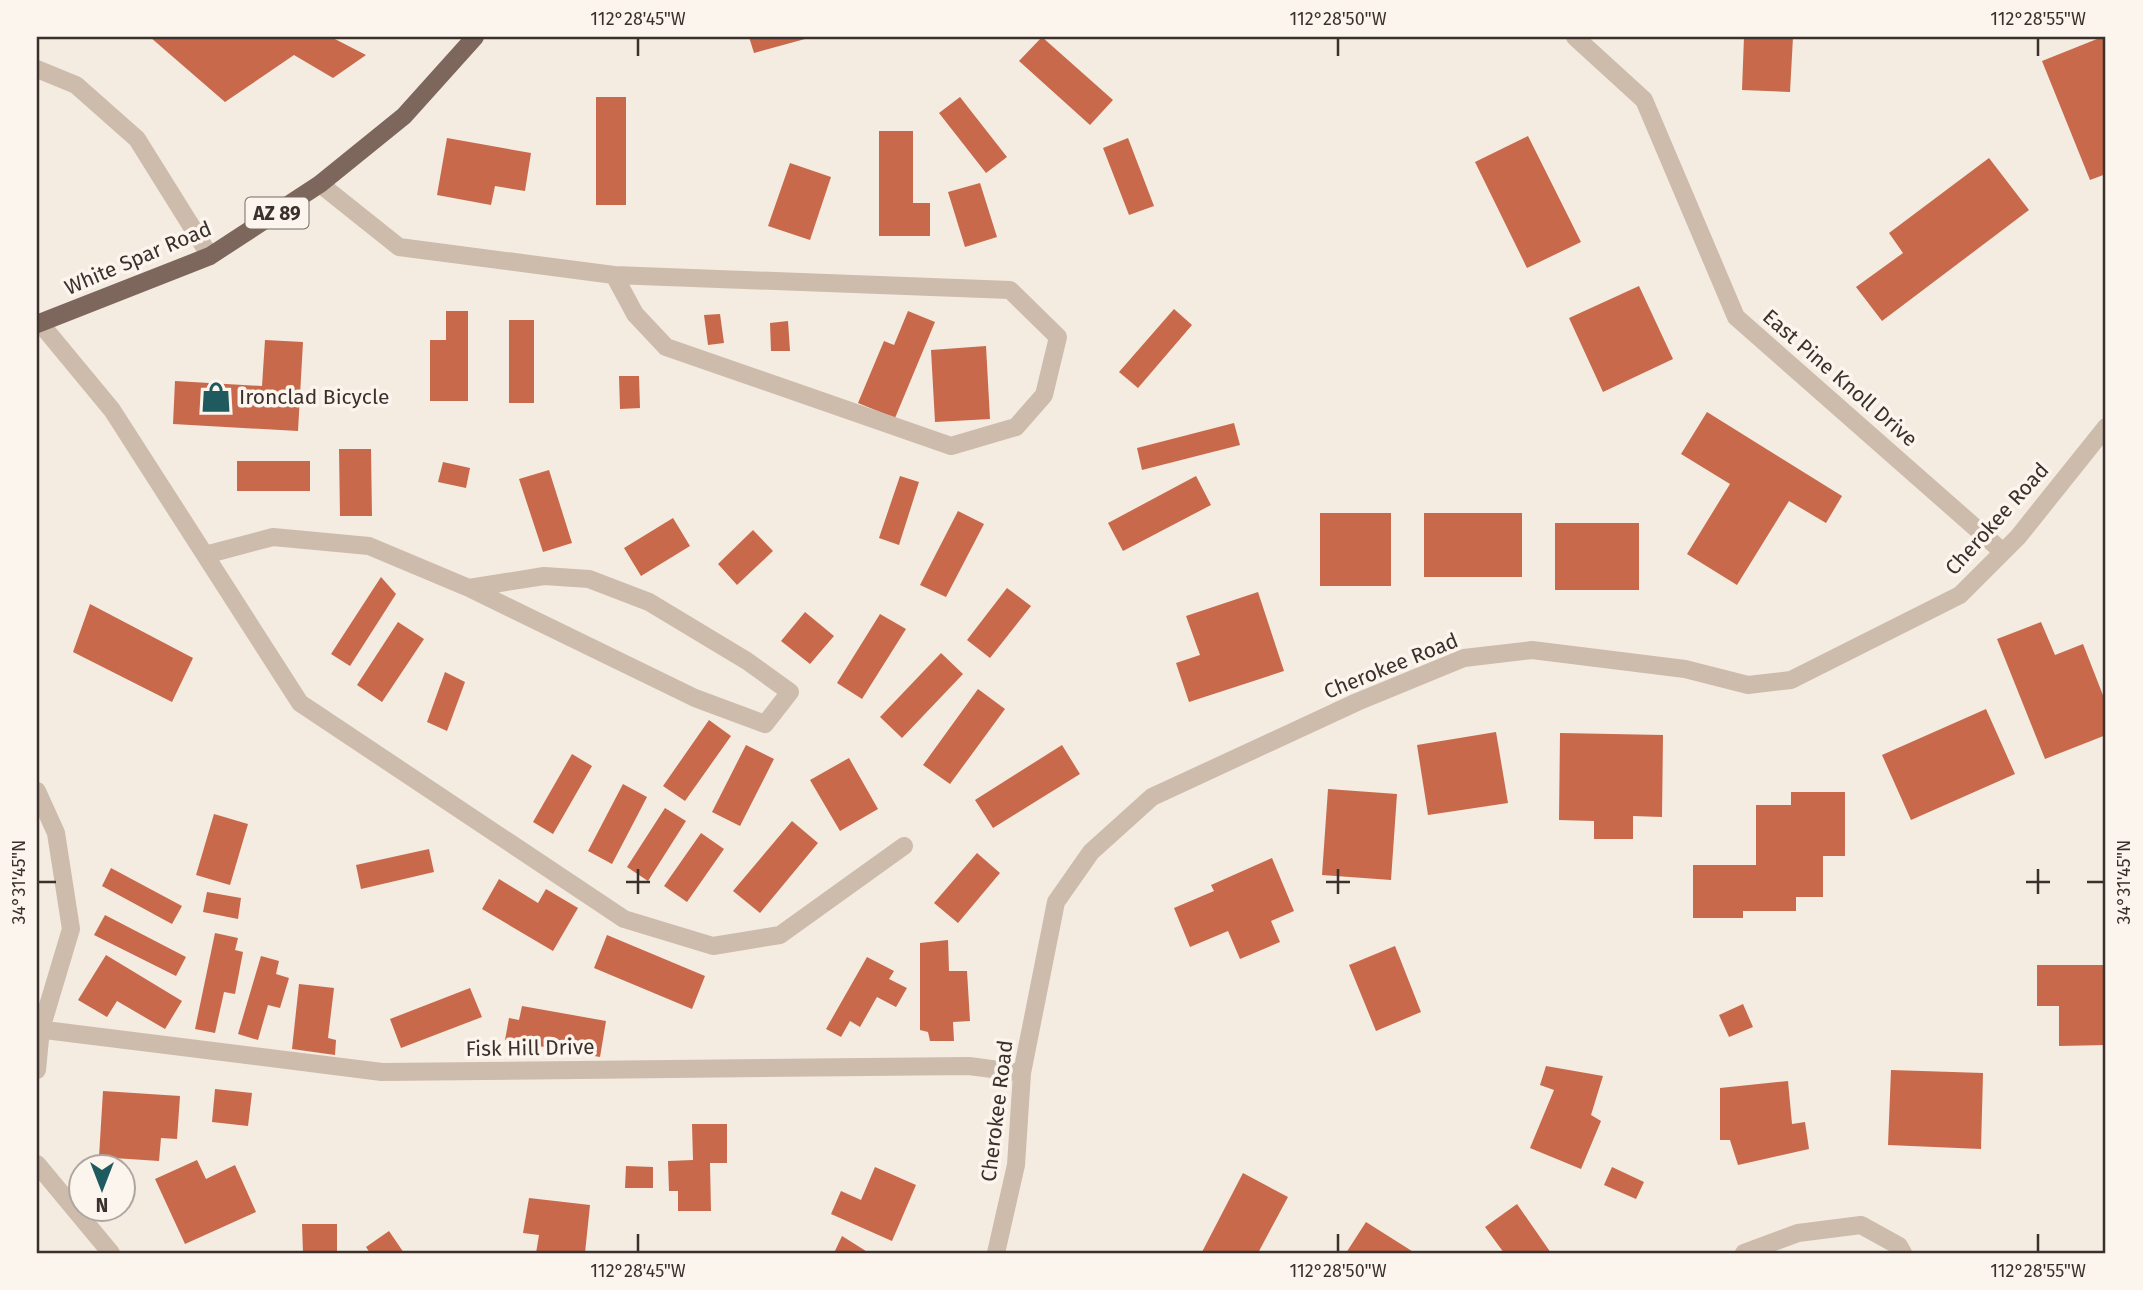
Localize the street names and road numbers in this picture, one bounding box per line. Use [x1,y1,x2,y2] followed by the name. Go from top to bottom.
[246,197,308,228] road number: AZ 89
[61,215,215,301] street label: White Spar Road
[1757,304,1923,452] street label: East Pine Knoll Drive
[1940,457,2054,581] street label: Cherokee Road
[1320,627,1462,705] street label: Cherokee Road
[465,1034,595,1062] street label: Fisk Hill Drive
[975,1039,1019,1183] street label: Cherokee Road

